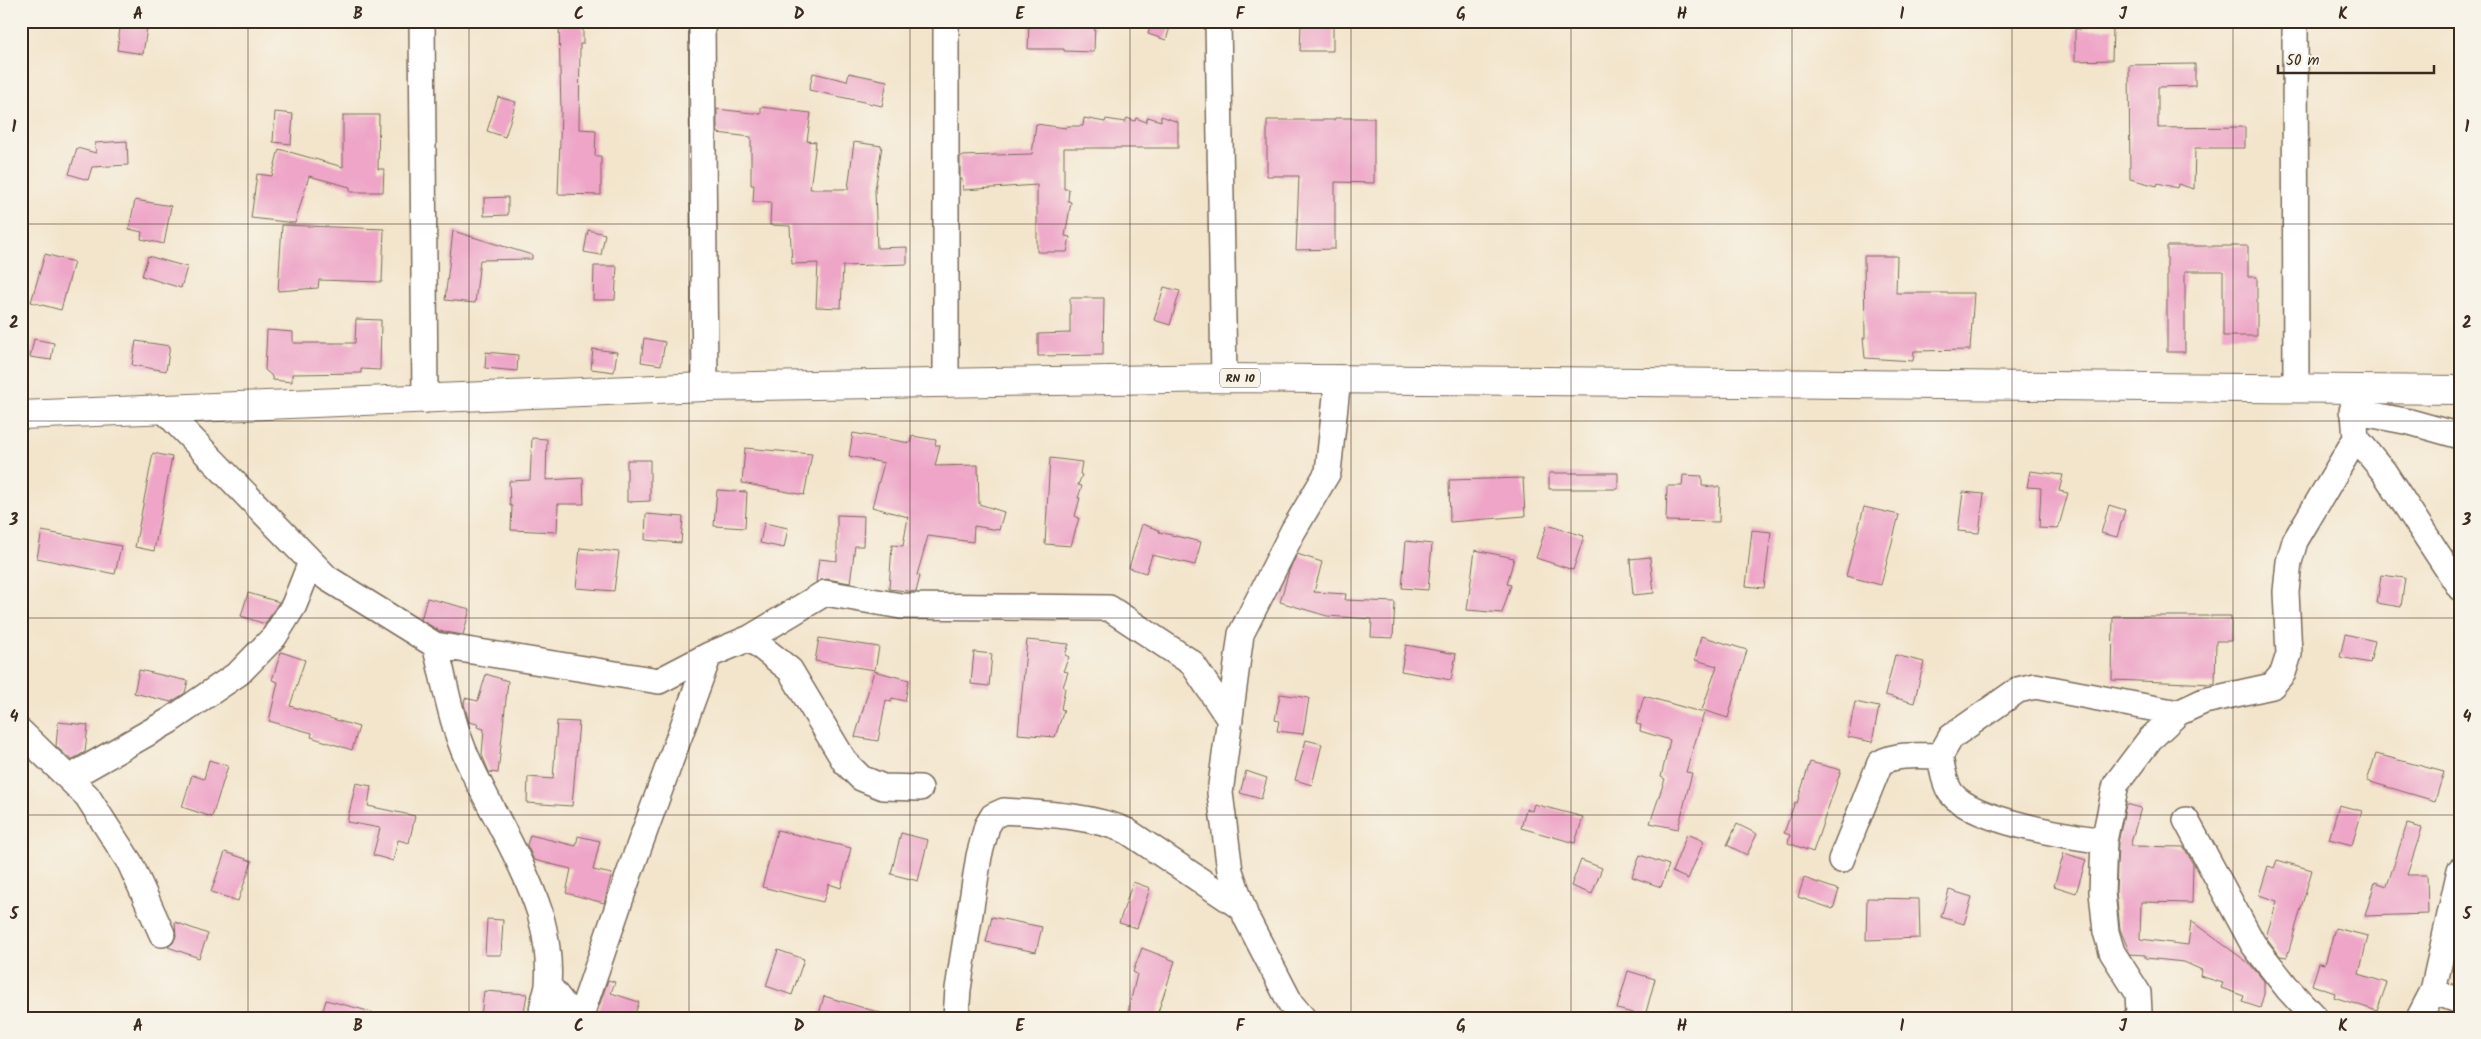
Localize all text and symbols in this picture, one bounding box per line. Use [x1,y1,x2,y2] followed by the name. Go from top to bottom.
[133,2,143,27] text: A
[353,2,363,27] text: B
[574,2,584,27] text: C
[794,2,805,27] text: D
[1016,2,1026,27] text: E
[1236,2,1246,27] text: F
[1456,2,1466,27] text: G
[1677,2,1687,27] text: H
[1900,2,1905,27] text: I
[2119,2,2128,27] text: J
[2338,2,2348,27] text: K
[2278,42,2435,74] scale bar
[2286,49,2320,73] text: 50 m
[12,115,17,140] text: 1
[2465,115,2470,140] text: 1
[9,311,19,336] text: 2
[2462,311,2472,336] text: 2
[1220,368,1260,388] road number: RN 10
[9,508,19,533] text: 3
[2462,508,2472,533] text: 3
[10,705,19,730] text: 4
[2463,705,2472,730] text: 4
[9,902,20,927] text: 5
[2462,902,2473,927] text: 5
[133,1014,143,1039] text: A
[353,1014,363,1039] text: B
[574,1014,584,1039] text: C
[794,1014,805,1039] text: D
[1016,1014,1026,1039] text: E
[1236,1014,1246,1039] text: F
[1456,1014,1466,1039] text: G
[1677,1014,1687,1039] text: H
[1900,1014,1905,1039] text: I
[2119,1014,2128,1039] text: J
[2338,1014,2348,1039] text: K

